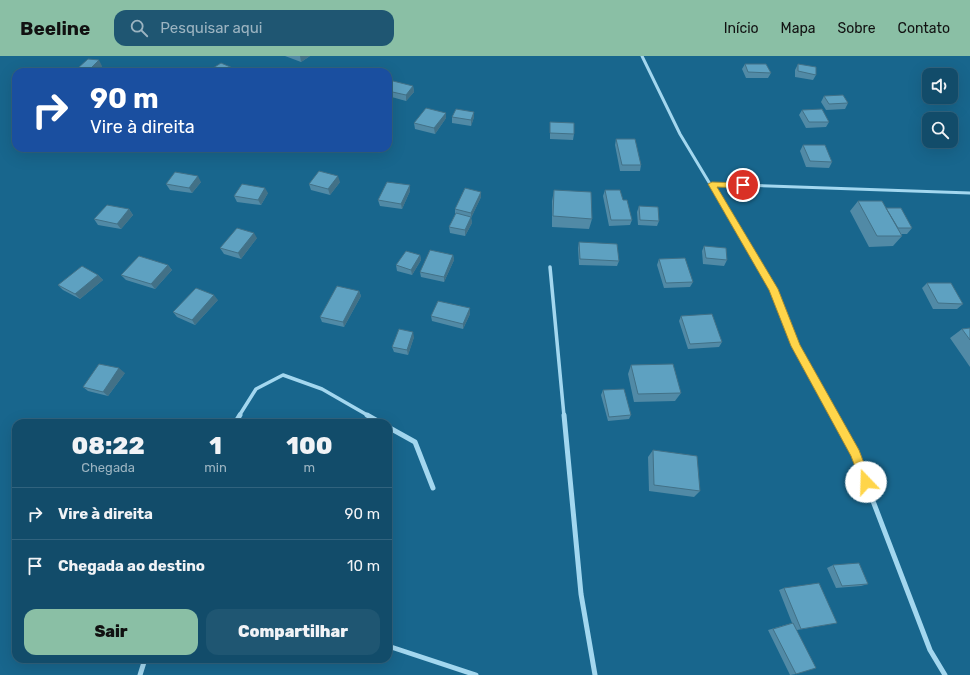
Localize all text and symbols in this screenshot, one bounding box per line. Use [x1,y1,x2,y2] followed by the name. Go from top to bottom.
[114,10,394,46] search box
[20,17,90,40] text: Beeline
[128,17,150,39] icon: search
[160,19,262,37] text: Pesquisar aqui
[724,20,759,37] text: Início
[781,20,816,37] text: Mapa
[838,20,876,37] text: Sobre
[898,20,950,37] text: Contato
[922,68,958,148] map controls
[922,68,958,104] button: sound
[90,82,159,115] text: 90 m
[24,84,76,136] icon: right
[922,112,958,148] button: search
[90,116,195,138] text: Vire à direita
[726,168,760,202] pin
[732,174,754,196] icon: arrive
[71,432,145,460] text: 08:22
[209,432,222,460] text: 1
[286,432,333,460] text: 100
[81,460,135,475] text: Chegada
[204,460,227,475] text: min
[304,460,315,475] text: m
[845,461,887,503] position arrow
[24,503,46,525] icon: right
[58,505,153,523] text: Vire à direita
[345,505,380,523] text: 90 m
[24,555,46,577] icon: arrive
[58,557,205,575] text: Chegada ao destino
[347,557,380,575] text: 10 m
[24,609,198,655] button: Sair
[206,609,380,655] button: Compartilhar

